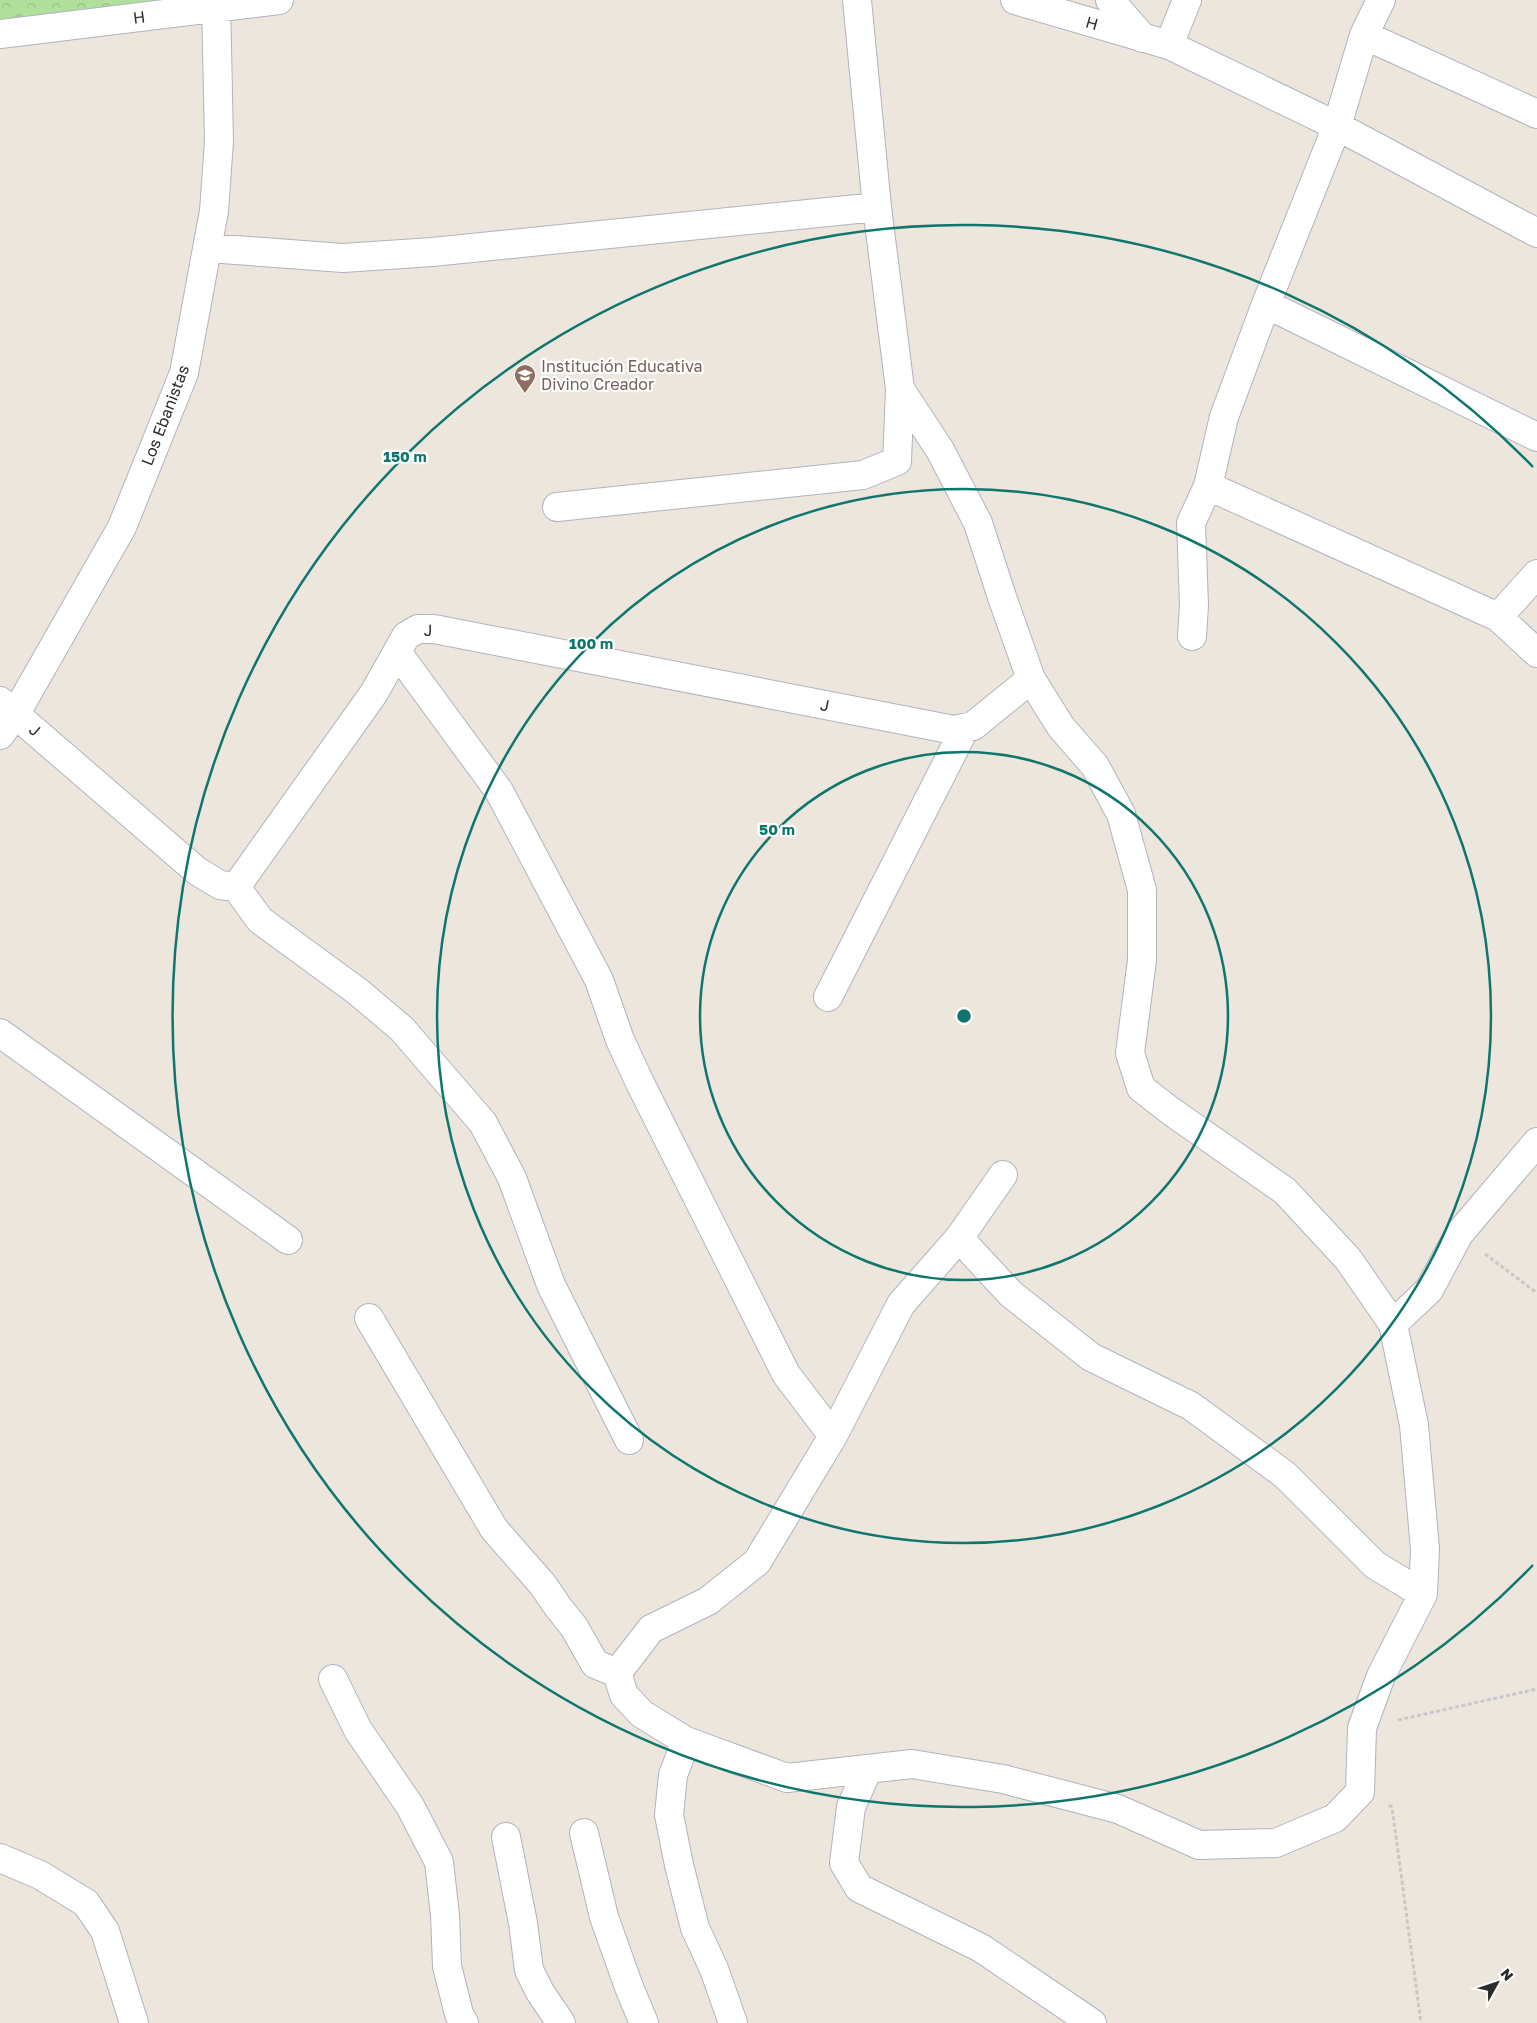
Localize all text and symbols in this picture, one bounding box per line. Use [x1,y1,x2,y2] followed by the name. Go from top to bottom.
[132,6,146,28] street label: H
[1083,12,1101,34] street label: H
[541,356,703,394] place label: Institución Educativa Divino Creador
[137,362,193,468] street label: Los Ebanistas
[513,363,537,394] school or university icon: Institución Educativa Divino Creador
[383,447,427,465] text: 150 m
[423,620,433,640] street label: J
[569,634,613,652] text: 100 m
[819,694,831,716] street label: J
[25,720,45,740] street label: J
[759,820,795,838] text: 50 m
[955,1007,973,1025] centre of rings
[1472,1958,1522,2008] north arrow
[1497,1965,1517,1984] text: N

